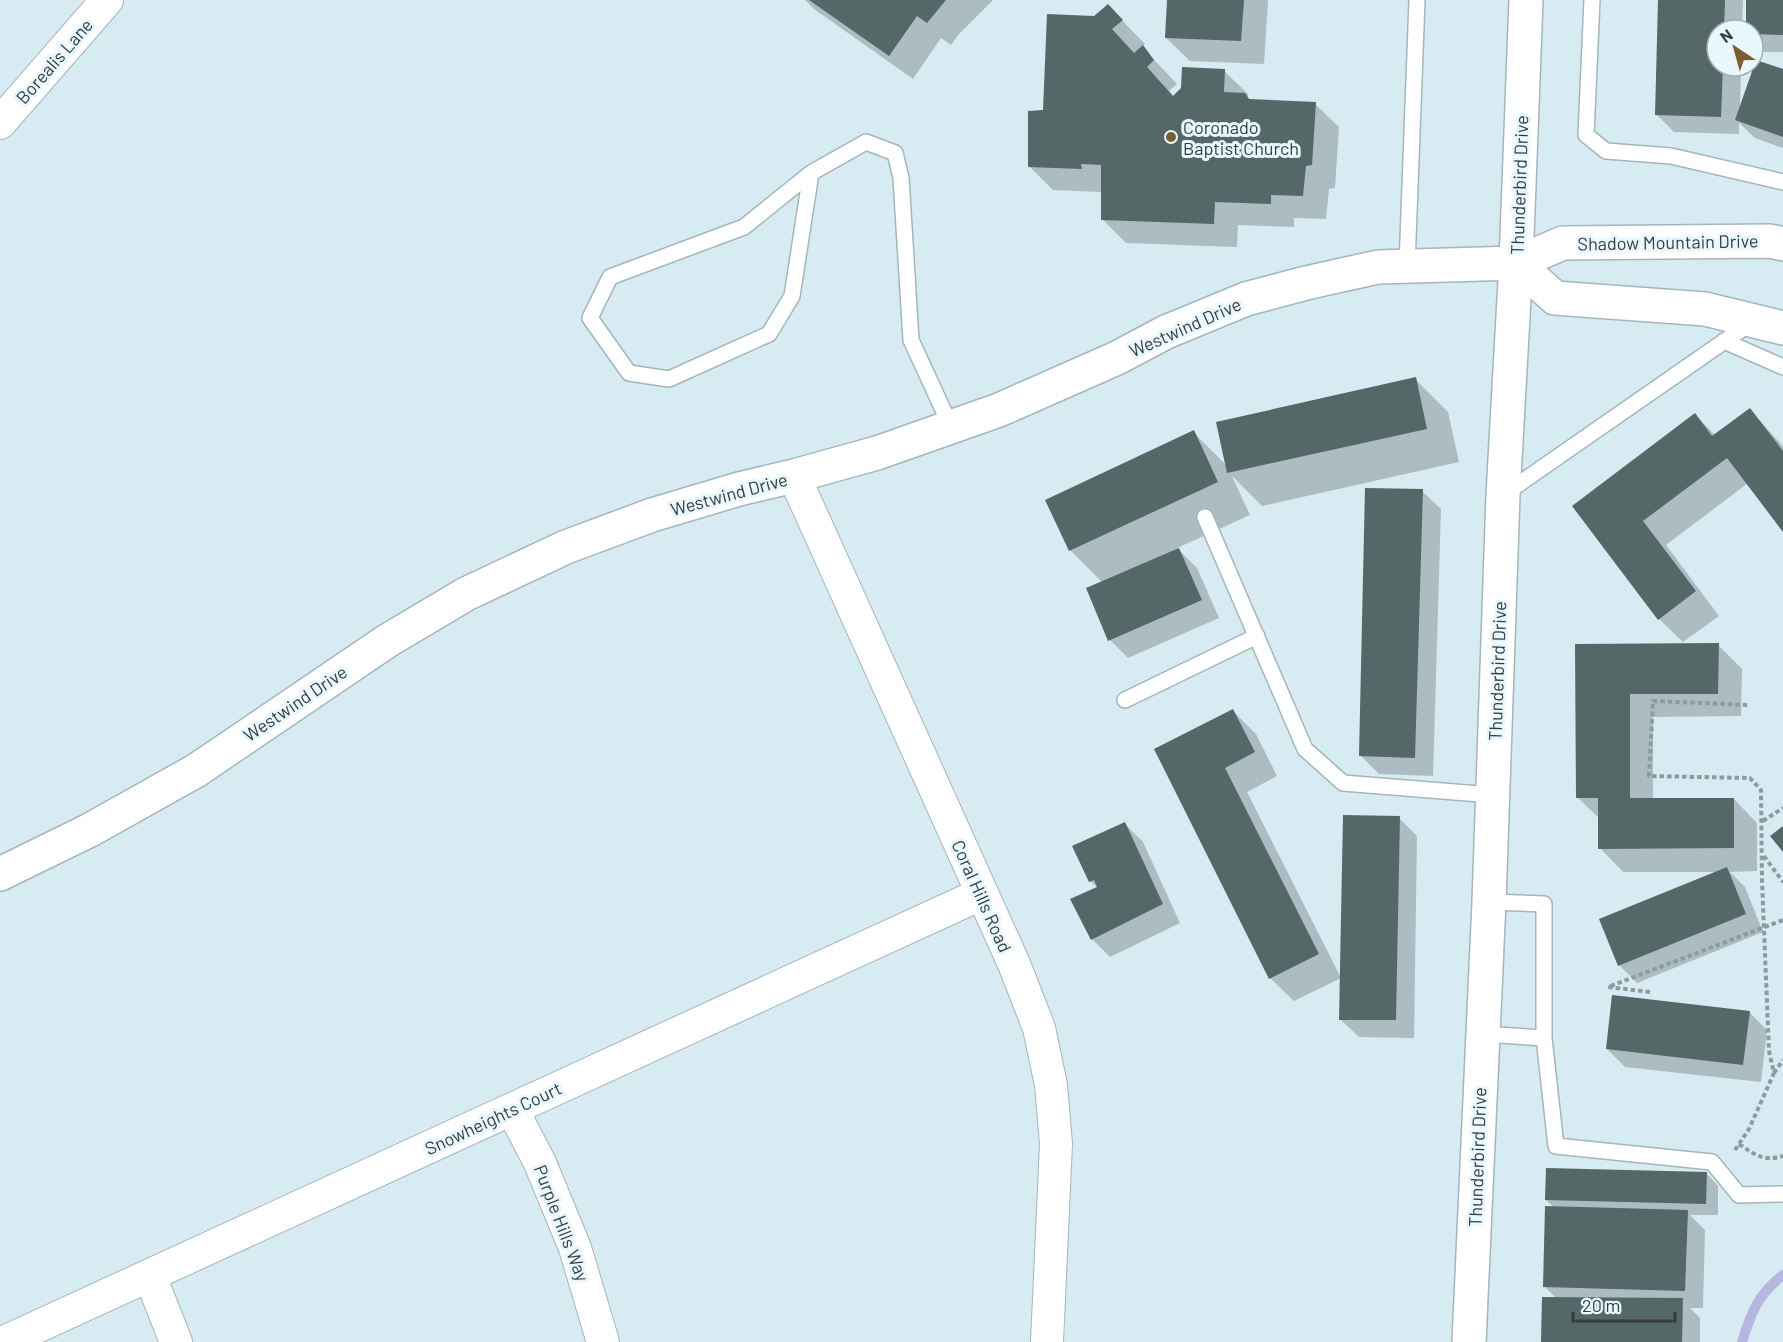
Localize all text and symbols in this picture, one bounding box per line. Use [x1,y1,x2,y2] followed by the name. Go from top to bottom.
[11,14,97,108] street label: Borealis Lane
[1705,18,1765,78] north arrow
[1716,25,1736,46] text: N
[1506,115,1532,255] street label: Thunderbird Drive
[1183,116,1299,159] place label: Coronado Baptist Church
[1164,130,1178,144] marker: Coronado Baptist Church
[1577,229,1759,255] street label: Shadow Mountain Drive
[1126,292,1244,362] street label: Westwind Drive
[668,468,790,520] street label: Westwind Drive
[1484,601,1510,741] street label: Thunderbird Drive
[239,660,351,746] street label: Westwind Drive
[947,836,1017,956] street label: Coral Hills Road
[421,1077,565,1159] street label: Snowheights Court
[1464,1087,1490,1227] street label: Thunderbird Drive
[530,1161,594,1285] street label: Purple Hills Way
[1573,1285,1675,1323] scale bar
[1582,1294,1620,1316] text: 20 m

